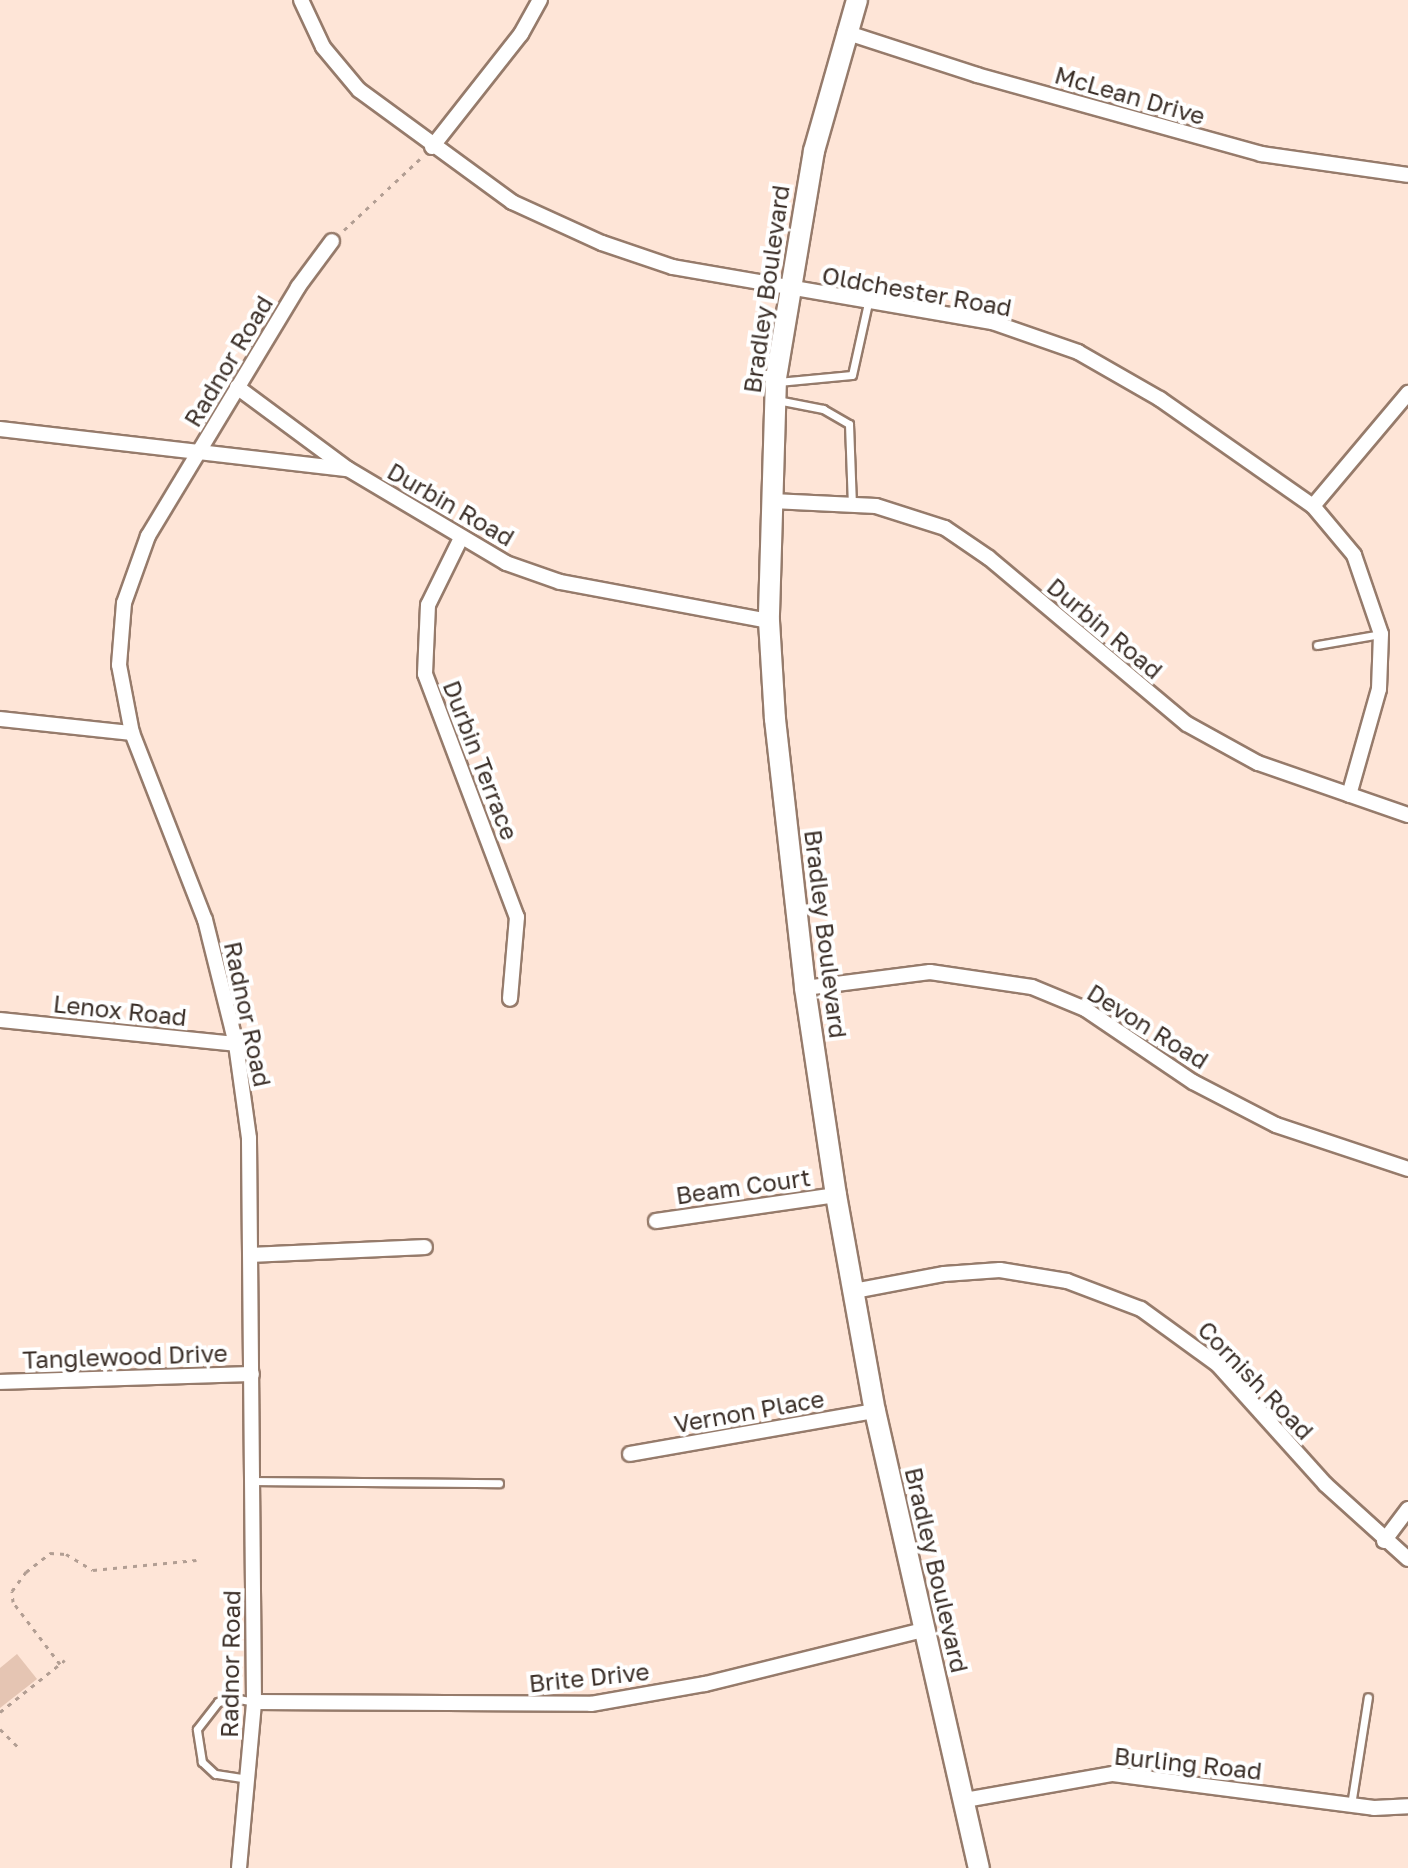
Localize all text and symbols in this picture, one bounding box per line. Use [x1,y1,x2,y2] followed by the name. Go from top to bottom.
[1052,60,1208,130] street label: McLean Drive
[737,183,795,395] street label: Bradley Boulevard
[820,260,1014,322] street label: Oldchester Road
[178,290,278,432] street label: Radnor Road
[383,456,519,552] street label: Durbin Road
[1042,572,1168,684] street label: Durbin Road
[437,676,525,844] street label: Durbin Terrace
[799,828,853,1040] street label: Bradley Boulevard
[219,939,277,1089] street label: Radnor Road
[1082,977,1214,1075] street label: Devon Road
[52,989,188,1031] street label: Lenox Road
[674,1162,812,1210] street label: Beam Court
[1192,1315,1320,1445] street label: Cornish Road
[22,1338,228,1374] street label: Tanglewood Drive
[672,1384,826,1438] street label: Vernon Place
[899,1465,975,1675] street label: Bradley Boulevard
[214,1590,246,1738] street label: Radnor Road
[527,1656,651,1698] street label: Brite Drive
[1113,1741,1263,1785] street label: Burling Road

